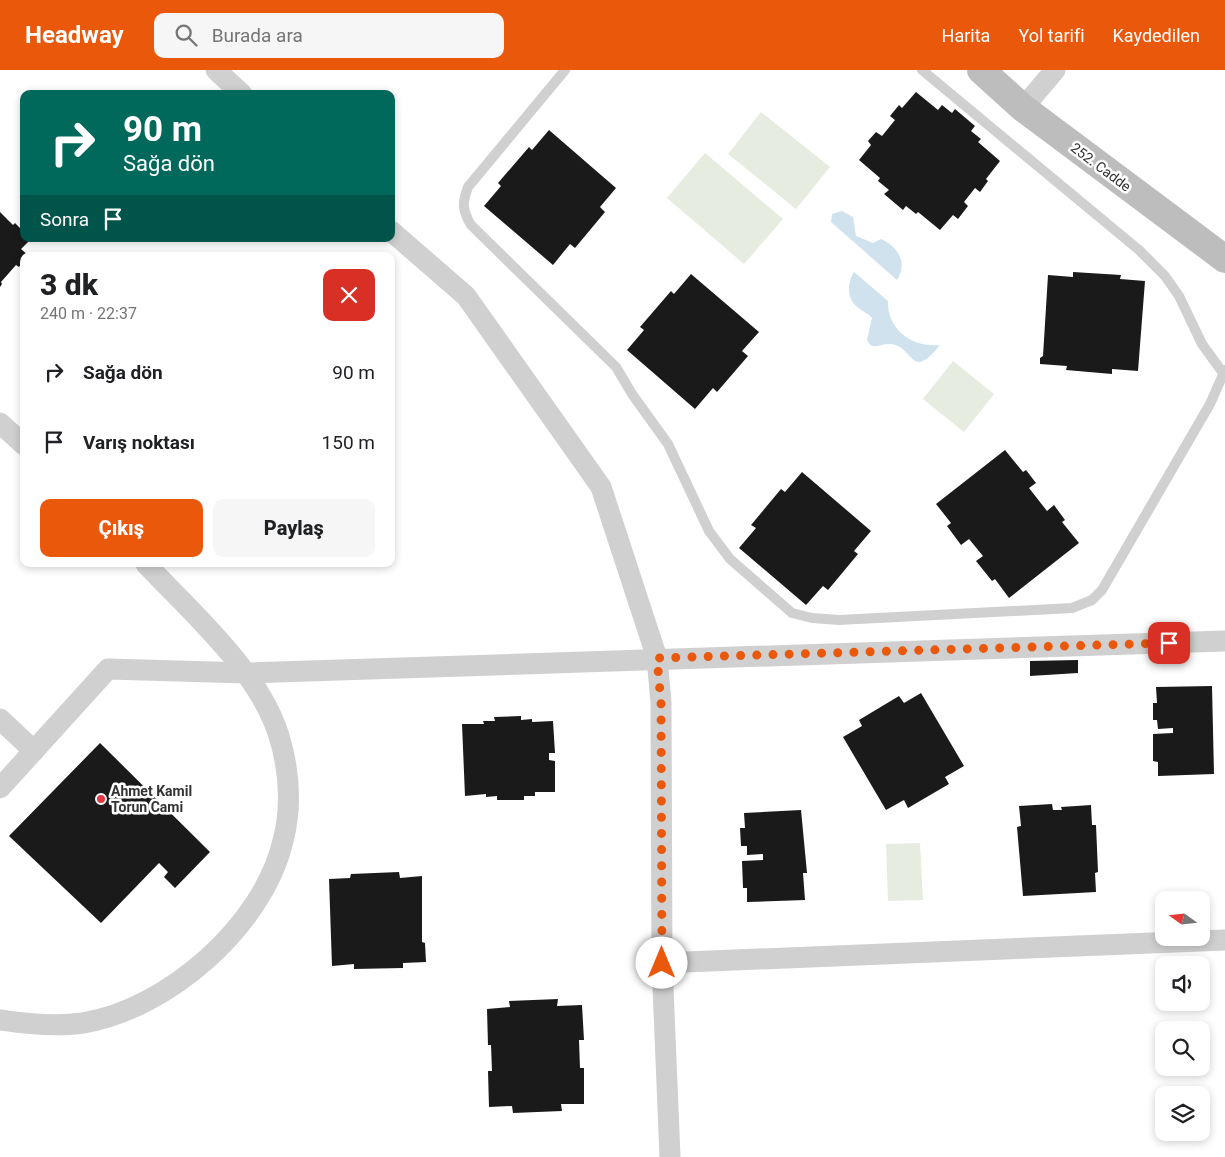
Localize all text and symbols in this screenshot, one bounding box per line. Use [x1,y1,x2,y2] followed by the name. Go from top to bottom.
[154,13,504,58] search box
[25,21,124,49] text: Headway
[172,21,200,49] icon: search
[212,24,303,47] text: Burada ara
[942,25,990,46] text: Harita
[1018,25,1085,46] text: Yol tarifi
[1113,25,1200,46] text: Kaydedilen
[123,109,202,150] text: 90 m
[40,110,105,175] icon: right
[1068,139,1134,195] street label: 252. Cadde
[123,151,215,176] text: Sağa dön
[99,205,127,233] icon: arrive
[40,208,89,231] text: Sonra
[40,267,98,302] text: 3 dk
[323,269,375,321] button: close
[40,304,137,323] text: 240 m · 22:37
[40,358,68,386] icon: right
[83,361,163,384] text: Sağa dön
[332,361,375,384] text: 90 m
[40,428,68,456] icon: arrive
[83,431,195,454] text: Varış noktası
[322,431,375,454] text: 150 m
[40,499,203,557] button: Çıkış
[213,499,375,557] button: Paylaş
[1148,622,1190,664] pin
[1155,629,1183,657] icon: arrive
[111,783,192,815] place label: Ahmet Kamil Torun Cami
[95,793,107,805] marker: Ahmet Kamil Torun Cami
[1155,891,1210,946] north arrow
[1155,891,1210,1141] map controls
[635,936,687,988] position arrow
[1155,956,1210,1011] button: sound
[1155,1021,1210,1076] button: search
[1155,1086,1210,1141] button: layers

